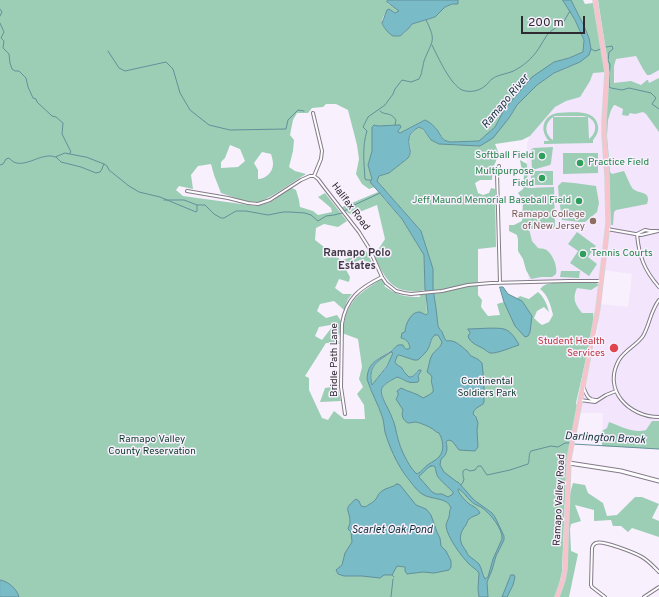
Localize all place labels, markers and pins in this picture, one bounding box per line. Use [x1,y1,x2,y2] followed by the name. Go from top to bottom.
[475,150,534,162] place label: Softball Field
[537,151,547,161] marker: Softball Field
[588,157,649,169] place label: Practice Field
[575,158,585,168] marker: Practice Field
[475,166,534,190] place label: Multipurpose Field
[537,173,547,183] marker: Multipurpose Field
[412,195,571,207] place label: Jeff Maund Memorial Baseball Field
[574,196,584,206] marker: Jeff Maund Memorial Baseball Field
[512,209,585,232] place label: Ramapo College of New Jersey
[588,216,598,226] marker: Ramapo College of New Jersey
[591,248,653,260] place label: Tennis Courts
[578,249,588,259] marker: Tennis Courts
[538,336,605,360] place label: Student Health Services
[608,342,620,354] marker: Student Health Services

